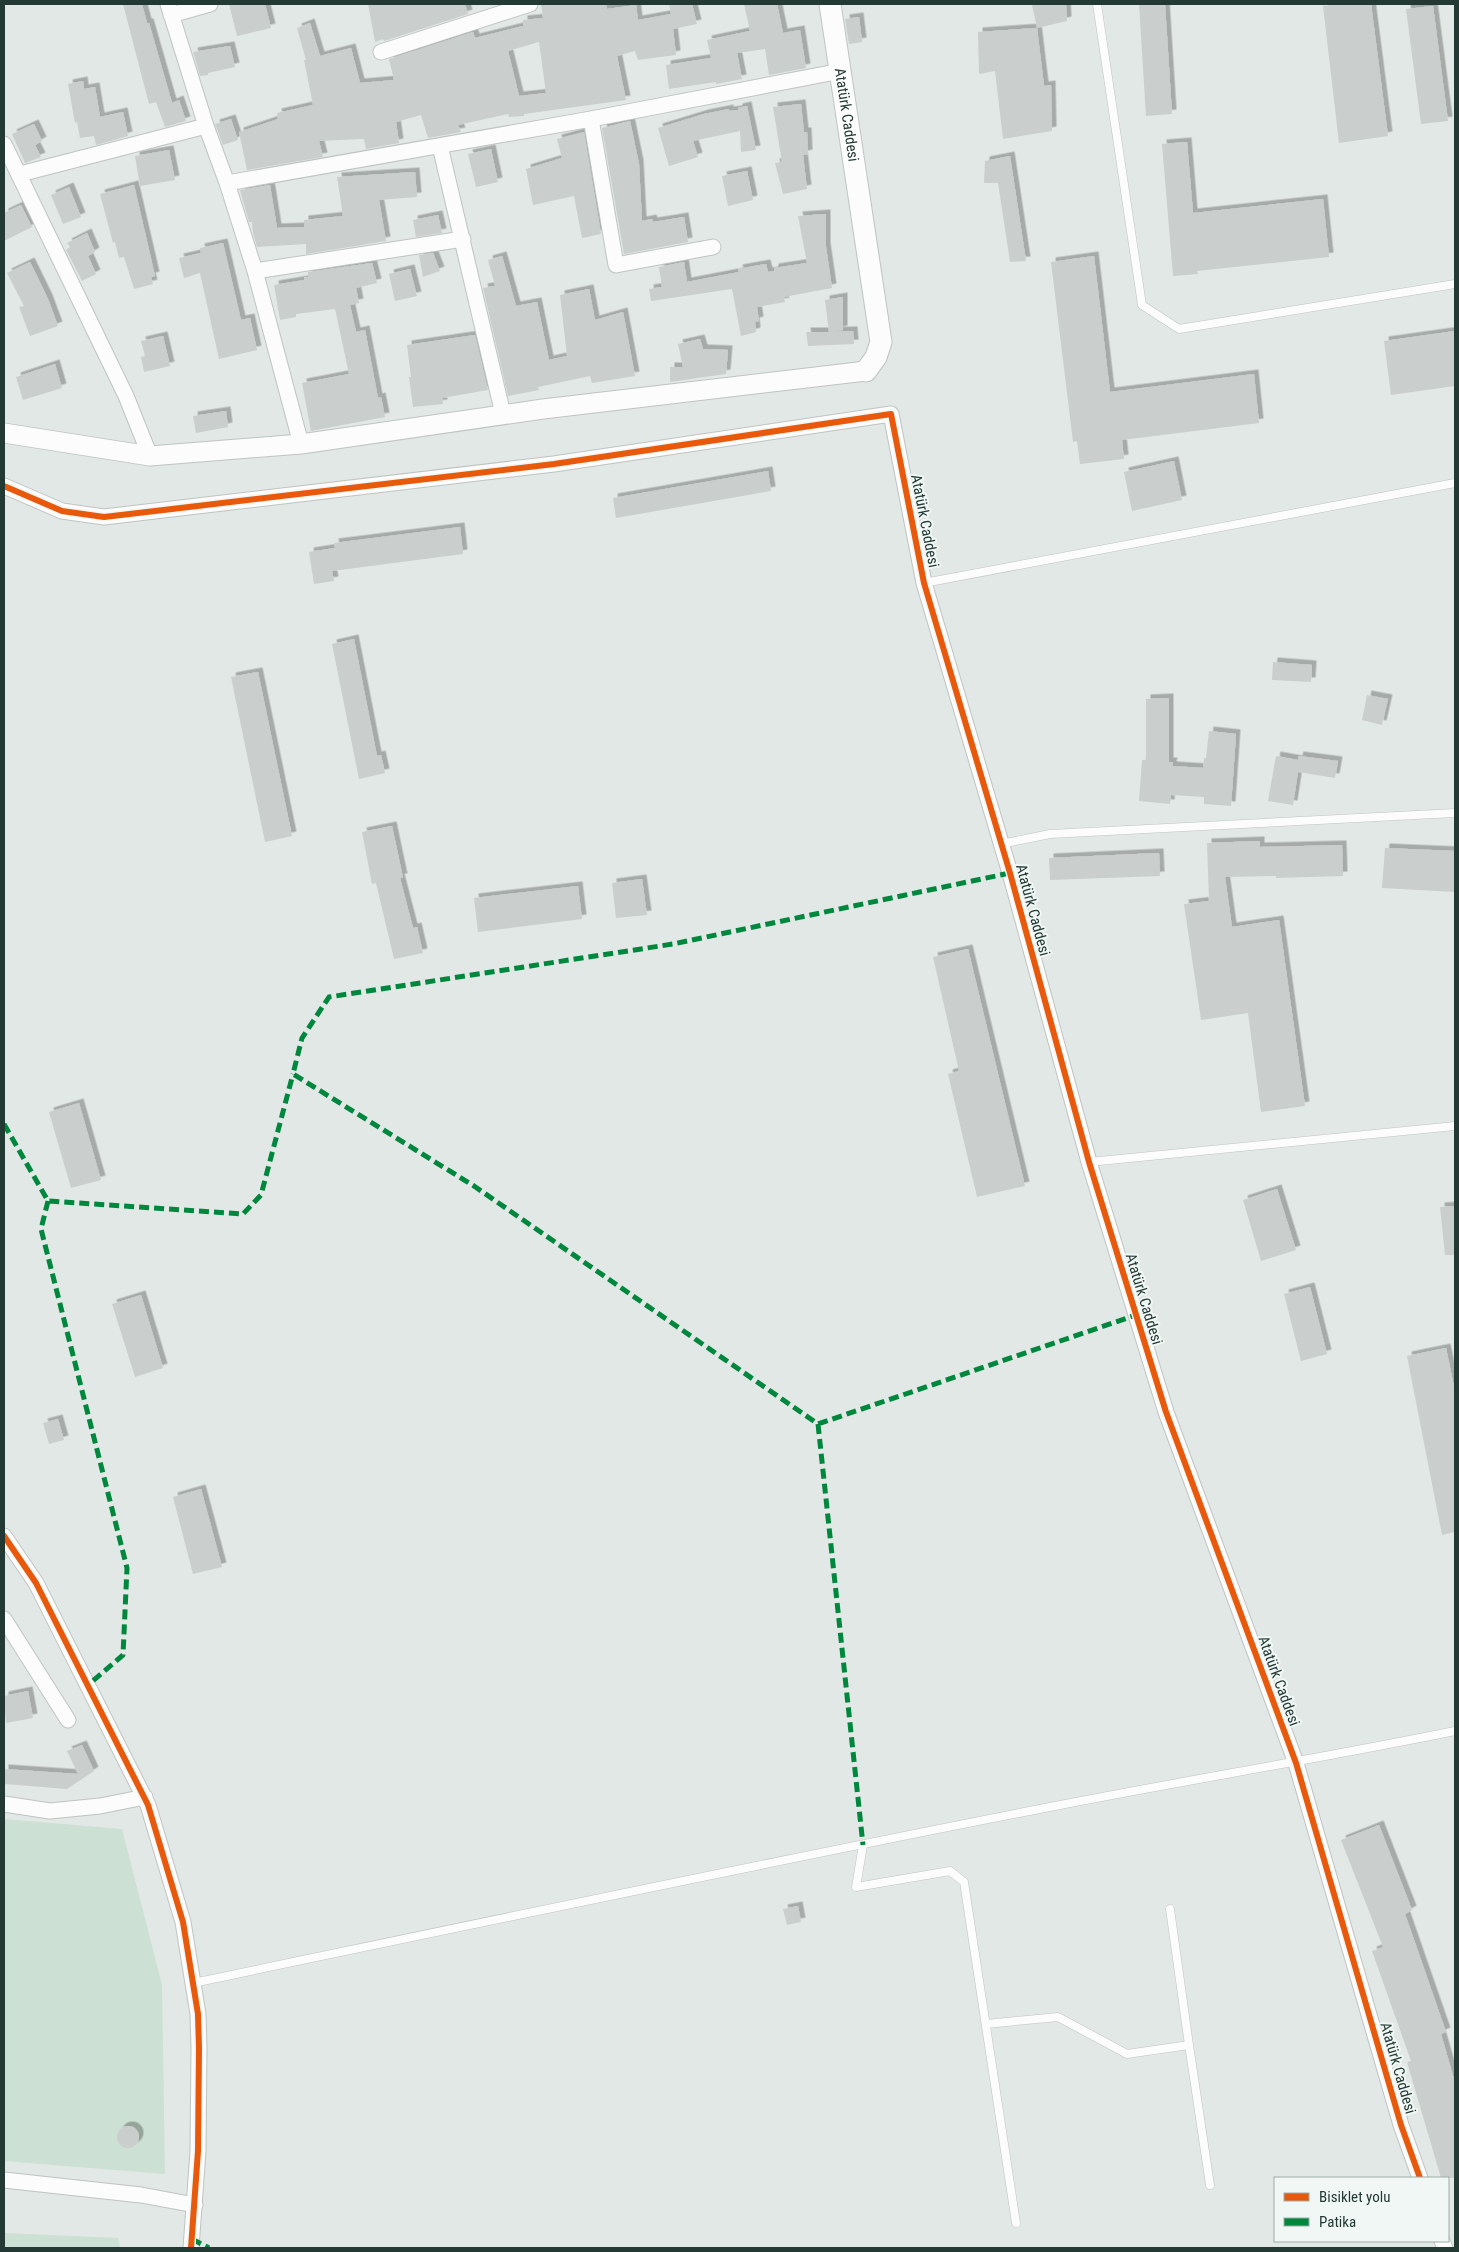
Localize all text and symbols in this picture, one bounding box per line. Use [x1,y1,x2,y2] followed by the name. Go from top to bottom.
[831,67,863,163] street label: Atatürk Caddesi
[907,473,943,569] street label: Atatürk Caddesi
[1012,862,1054,958] street label: Atatürk Caddesi
[1122,1251,1166,1347] street label: Atatürk Caddesi
[1254,1634,1304,1728] street label: Atatürk Caddesi
[1376,2020,1420,2116] street label: Atatürk Caddesi
[1274,2177,1449,2242] legend
[1319,2188,1390,2206] text: Bisiklet yolu
[1319,2213,1356,2231] text: Patika

